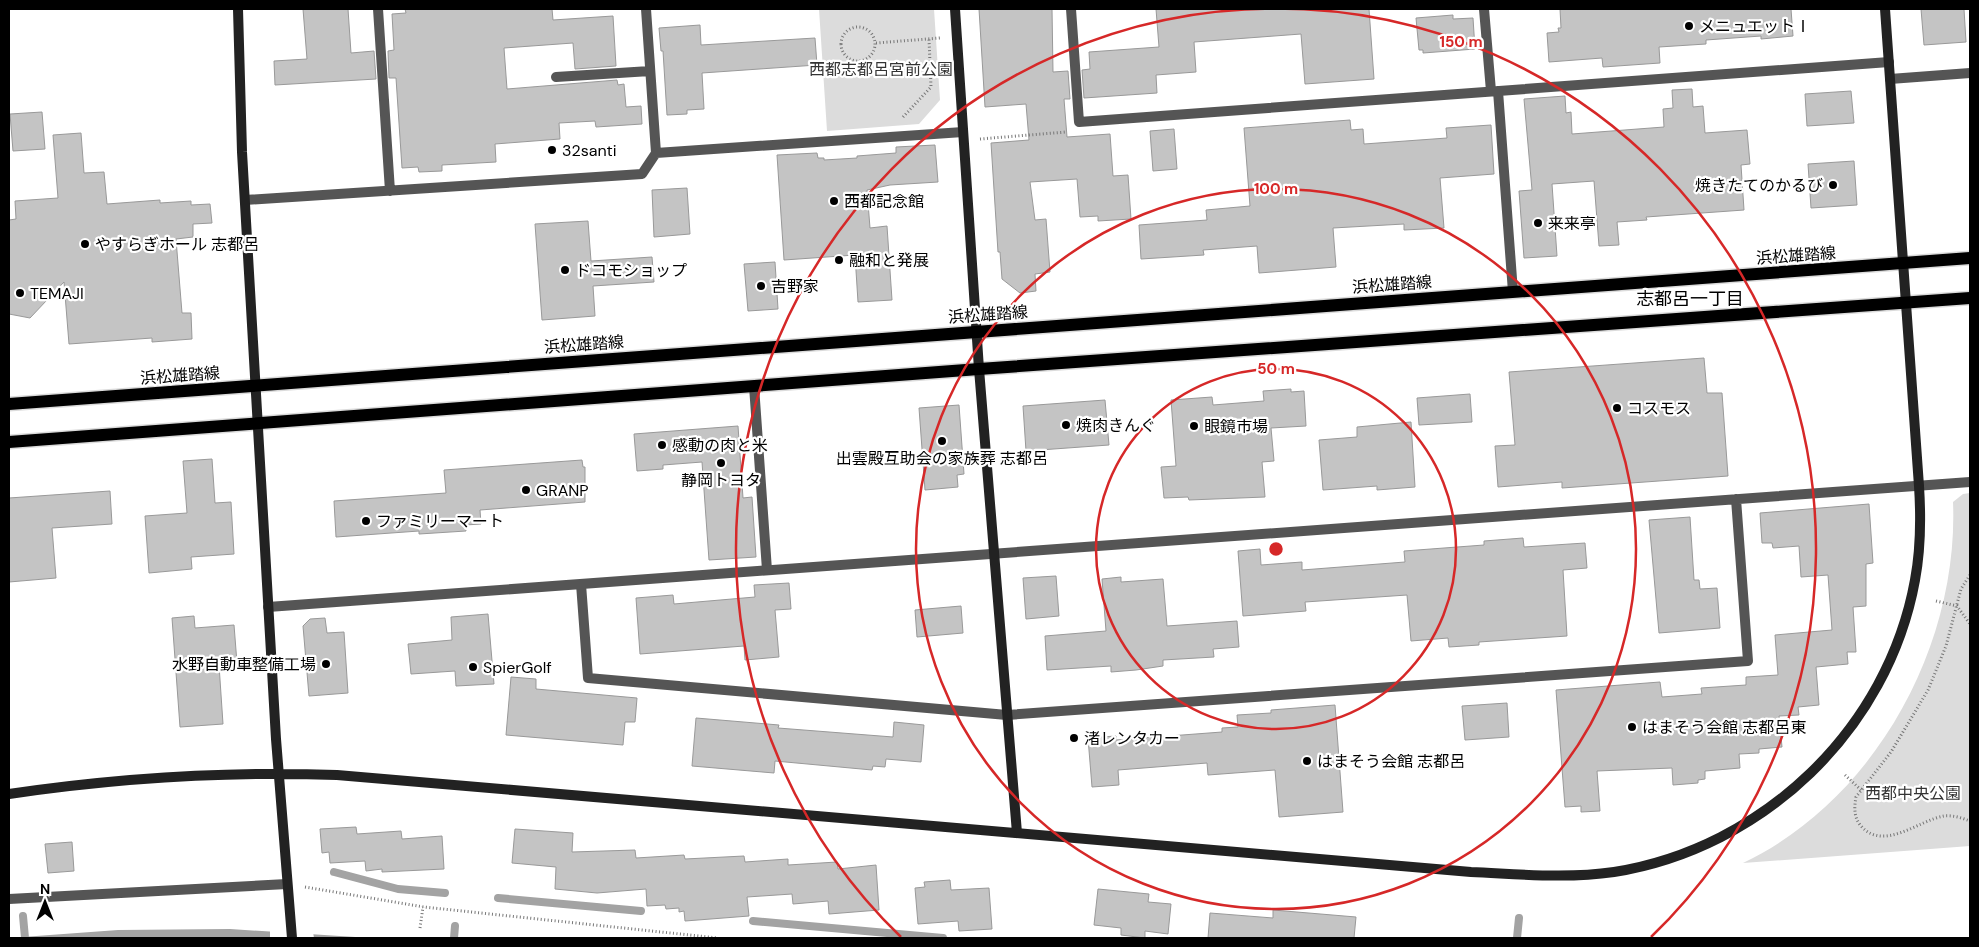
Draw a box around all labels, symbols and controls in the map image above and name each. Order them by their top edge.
place label: メニュエットⅠ [1699,16,1811,37]
marker: メニュエットⅠ [1683,20,1695,32]
text: 150 m [1440,32,1483,52]
park label: 西都志都呂宮前公園 [809,59,953,80]
place label: 32santi [562,140,617,161]
marker: 32santi [546,144,558,156]
place label: 焼きたてのかるび [1695,175,1823,196]
text: 100 m [1254,179,1298,199]
marker: 焼きたてのかるび [1827,179,1839,191]
place label: 西都記念館 [844,191,924,212]
marker: 西都記念館 [828,195,840,207]
place label: 来来亭 [1548,213,1596,234]
marker: 来来亭 [1532,217,1544,229]
place label: やすらぎホール 志都呂 [95,234,259,255]
marker: やすらぎホール 志都呂 [79,238,91,250]
street label: 浜松雄踏線 [1755,242,1837,269]
place label: 融和と発展 [849,250,929,271]
marker: 融和と発展 [833,254,845,266]
place label: ドコモショップ [575,260,687,281]
marker: ドコモショップ [559,264,571,276]
street label: 浜松雄踏線 [1351,271,1433,298]
place label: 吉野家 [771,276,819,297]
marker: 吉野家 [755,280,767,292]
place label: TEMAJI [30,283,84,304]
marker: TEMAJI [14,287,26,299]
district label: 志都呂一丁目 [1636,287,1744,311]
street label: 浜松雄踏線 [947,301,1029,328]
street label: 浜松雄踏線 [543,331,625,358]
text: 50 m [1257,359,1295,379]
street label: 浜松雄踏線 [139,362,221,389]
place label: コスモス [1627,398,1691,419]
marker: コスモス [1611,402,1623,414]
place label: 焼肉きんぐ [1076,415,1156,436]
place label: 眼鏡市場 [1204,416,1268,437]
marker: 焼肉きんぐ [1060,419,1072,431]
marker: 眼鏡市場 [1188,420,1200,432]
place label: 感動の肉と米 [672,435,768,456]
marker: 出雲殿互助会の家族葬 志都呂 [936,435,948,447]
marker: 感動の肉と米 [656,439,668,451]
place label: 出雲殿互助会の家族葬 志都呂 [836,448,1048,469]
marker: 静岡トヨタ [715,457,727,469]
place label: 静岡トヨタ [681,470,761,491]
place label: GRANP [536,480,589,501]
marker: GRANP [520,484,532,496]
place label: ファミリーマート [376,511,504,532]
marker: ファミリーマート [360,515,372,527]
centre of rings [1267,540,1285,558]
place label: 水野自動車整備工場 [172,654,316,675]
place label: SpierGolf [483,657,552,678]
marker: 水野自動車整備工場 [320,658,332,670]
marker: SpierGolf [467,661,479,673]
place label: はまそう会館 志都呂東 [1642,717,1806,738]
marker: はまそう会館 志都呂東 [1626,721,1638,733]
place label: 渚レンタカー [1084,728,1180,749]
marker: 渚レンタカー [1068,732,1080,744]
place label: はまそう会館 志都呂 [1317,751,1465,772]
marker: はまそう会館 志都呂 [1301,755,1313,767]
park label: 西都中央公園 [1865,783,1961,804]
north arrow [20,877,70,927]
text: N [40,880,50,898]

